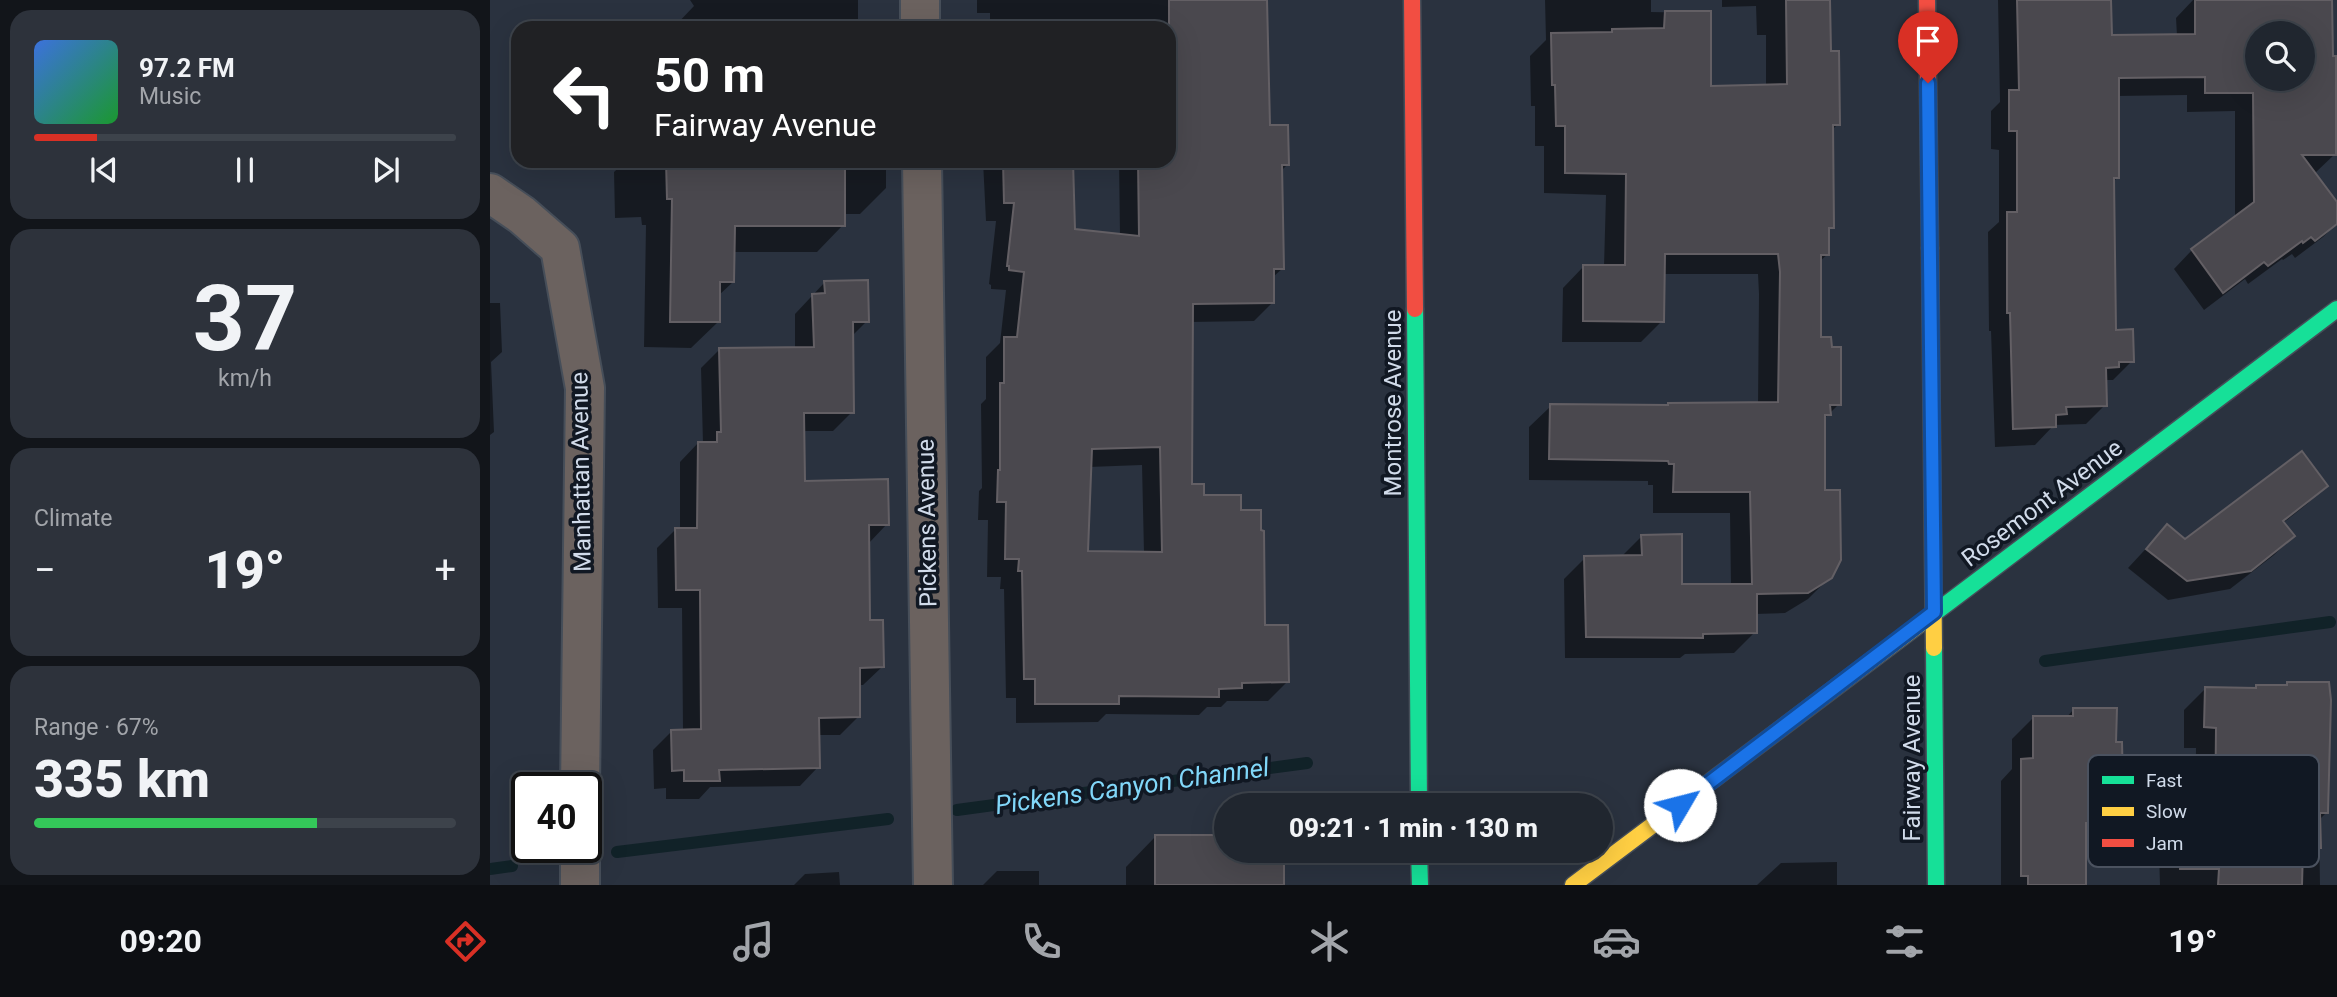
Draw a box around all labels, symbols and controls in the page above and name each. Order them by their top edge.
pin [1898,11,1958,83]
map controls [2245,21,2315,91]
button: search [2245,21,2315,91]
icon: arrive [1909,22,1947,60]
text: 50 m [654,47,765,104]
icon: left [539,49,630,140]
text: 97.2 FM [139,53,235,83]
text: Music [139,83,201,110]
text: Fairway Avenue [654,106,876,144]
icon: previous [85,151,123,189]
icon: pause [226,151,264,189]
icon: next [367,151,405,189]
text: 37 [193,266,297,372]
street label: Montrose Avenue [1379,310,1407,496]
text: km/h [218,365,272,392]
street label: Manhattan Avenue [565,372,597,572]
street label: Rosemont Avenue [1956,433,2128,573]
street label: Pickens Avenue [912,439,942,607]
text: Climate [34,505,113,532]
text: 19° [205,540,285,601]
text: − [34,548,56,592]
text: + [434,548,456,592]
street label: Fairway Avenue [1898,675,1926,841]
text: Range · 67% [34,714,159,741]
text: 335 km [34,749,210,810]
water label: Pickens Canyon Channel [993,752,1272,820]
legend [2088,755,2319,867]
position arrow [1643,768,1717,842]
text: Fast [2146,769,2183,792]
speed limit sign: 40 [511,772,602,863]
text: Slow [2146,800,2187,823]
text: 09:21 · 1 min · 130 m [1289,813,1538,843]
text: Jam [2146,832,2183,855]
icon: directions [441,917,490,966]
icon: music [729,917,778,966]
icon: phone [1017,917,1066,966]
icon: climate [1305,917,1354,966]
icon: car [1592,917,1641,966]
icon: filters [1880,917,1929,966]
text: 09:20 [119,922,202,960]
text: 19° [2168,922,2217,960]

